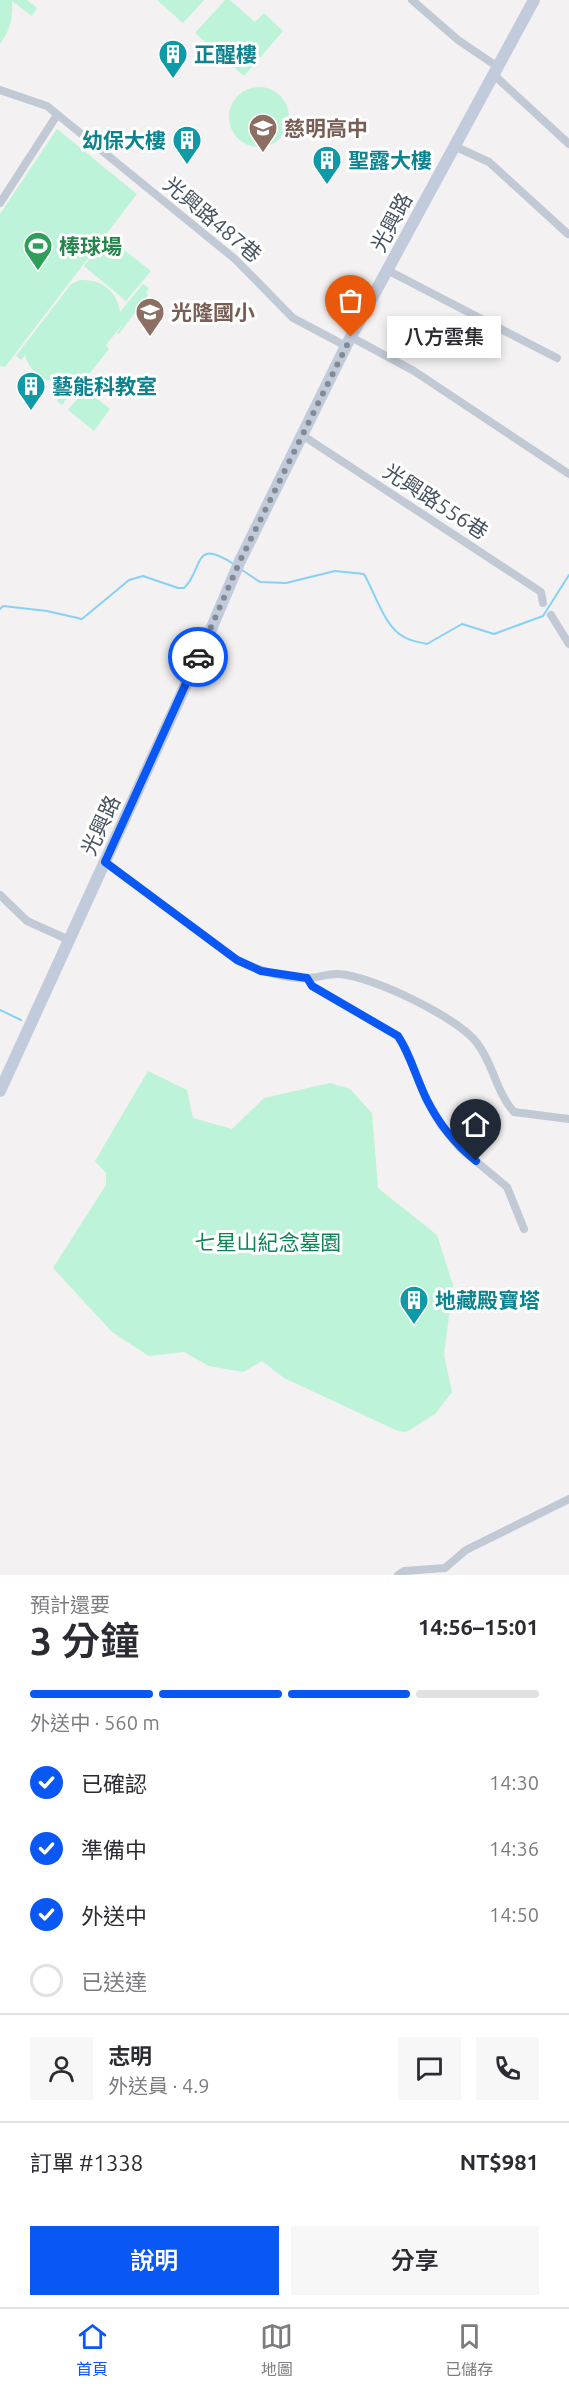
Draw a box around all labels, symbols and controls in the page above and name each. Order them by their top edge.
building icon: 正醒樓 [157,38,189,80]
place label: 正醒樓 [194,42,257,66]
school or university icon: 慈明高中 [247,112,279,154]
place label: 慈明高中 [284,116,368,140]
building icon: 幼保大樓 [171,124,203,166]
place label: 幼保大樓 [82,128,166,152]
building icon: 聖露大樓 [311,144,343,186]
place label: 聖露大樓 [348,148,432,172]
street label: 光興路487巷 [159,171,267,267]
street label: 光興路 [366,189,416,255]
sports icon: 棒球場 [22,230,54,272]
place label: 棒球場 [59,234,122,258]
pin [325,275,376,337]
icon: bag [334,284,367,317]
school or university icon: 光隆國小 [134,296,166,338]
place label: 光隆國小 [171,300,255,324]
callout: 八方雲集 [387,316,501,358]
text: 八方雲集 [404,325,484,348]
building icon: 藝能科教室 [15,370,47,412]
place label: 藝能科教室 [52,374,157,398]
street label: 光興路556巷 [379,458,493,544]
courier [168,627,228,687]
icon: car [182,641,215,674]
street label: 光興路 [76,791,124,859]
pin [450,1099,501,1161]
icon: home [459,1108,492,1141]
park label: 七星山紀念墓園 [195,1230,342,1254]
building icon: 地藏殿寶塔 [398,1284,430,1326]
place label: 地藏殿寶塔 [435,1288,540,1312]
text: 預計還要 [30,1593,110,1616]
text: 14:56–15:01 [418,1614,539,1639]
text: 3 分鐘 [30,1619,139,1662]
text: 外送中 · 560 m [30,1711,160,1734]
icon: check [30,1766,63,1799]
text: 已確認 [81,1771,147,1796]
text: 14:30 [489,1771,539,1794]
icon: check [30,1832,63,1865]
text: 準備中 [81,1837,147,1862]
text: 14:36 [489,1837,539,1860]
icon: check [30,1898,63,1931]
text: 外送中 [81,1903,147,1928]
text: 14:50 [489,1903,539,1926]
text: 已送達 [81,1969,147,1994]
button: person [30,2037,93,2100]
button: chat [398,2037,461,2100]
button: phone [476,2037,539,2100]
text: 志明 [108,2043,152,2068]
text: 外送員 · 4.9 [108,2074,210,2097]
text: NT$981 [460,2149,539,2174]
text: 訂單 #1338 [30,2150,143,2175]
button: 說明 [30,2226,279,2295]
button: 分享 [291,2226,539,2295]
tab: 首頁 [76,2320,109,2380]
tab: 地圖 [260,2320,293,2380]
tab: 已儲存 [445,2320,493,2380]

